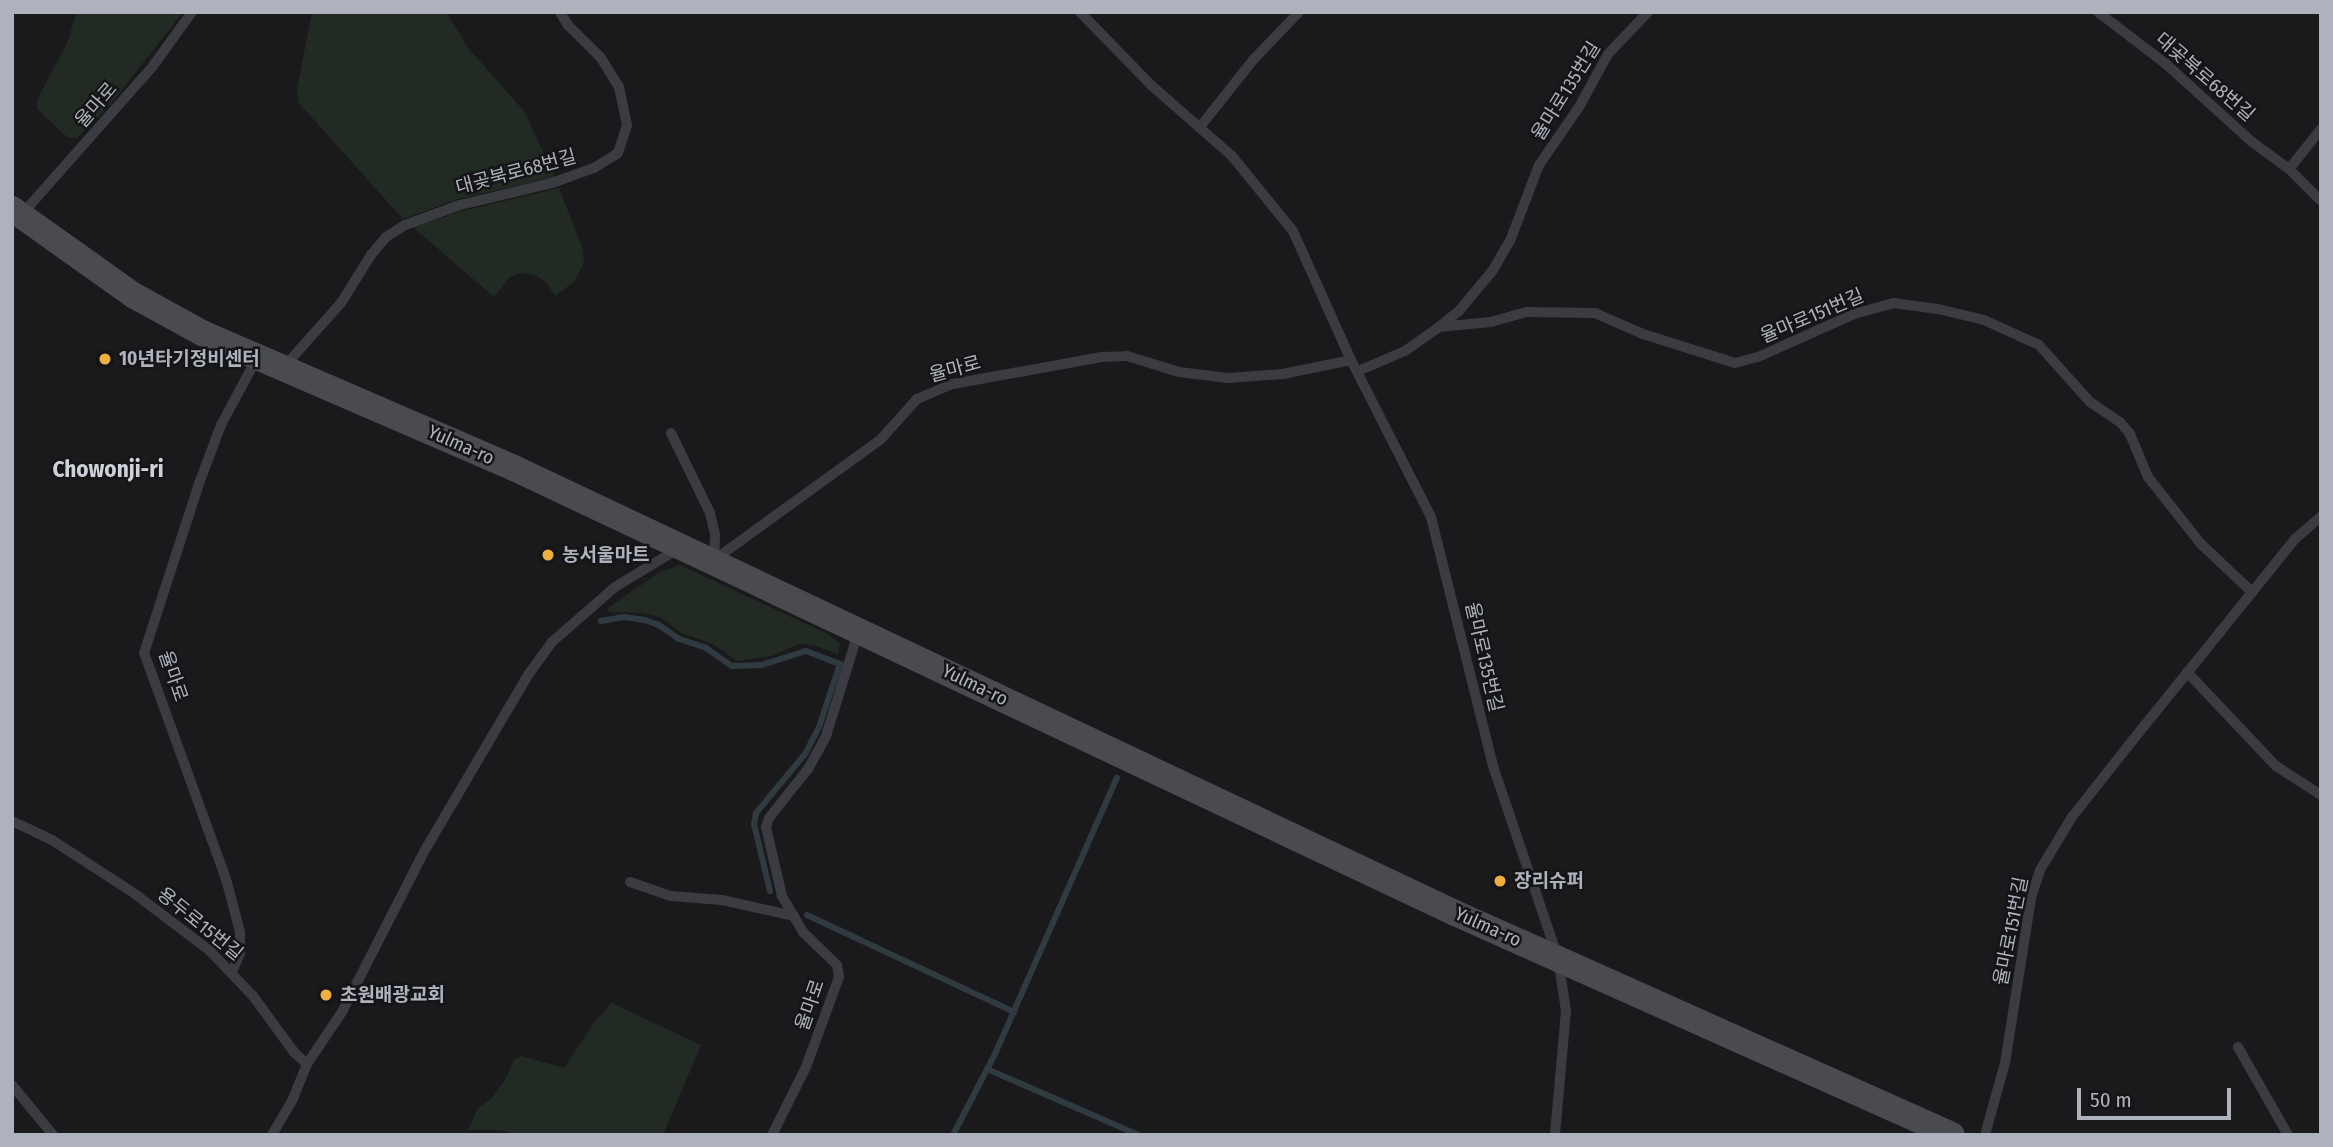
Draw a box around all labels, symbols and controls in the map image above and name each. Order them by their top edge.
street label: 대곶북로68번길 [2151,28,2259,126]
street label: 율마로135번길 [1527,37,1605,145]
street label: 율마로 [70,78,122,132]
street label: 대곶북로68번길 [453,145,579,199]
street label: 율마로151번길 [1757,284,1867,348]
place label: 10년타기정비센터 [119,348,260,370]
marker: 10년타기정비센터 [97,351,113,367]
street label: 율마로 [927,351,983,387]
street label: Yulma-ro [424,420,498,470]
district label: Chowonji-ri [52,455,164,483]
place label: 농서울마트 [562,544,649,566]
marker: 농서울마트 [540,547,556,563]
street label: 율마로135번길 [1460,600,1508,714]
street label: 율마로 [154,647,192,705]
street label: Yulma-ro [938,659,1012,711]
place label: 장리슈퍼 [1514,870,1584,892]
marker: 장리슈퍼 [1492,873,1508,889]
street label: 율마로151번길 [1989,875,2033,987]
street label: 용두로15번길 [153,883,247,965]
street label: Yulma-ro [1451,902,1525,952]
street label: 율마로 [791,976,829,1034]
place label: 초원배광교회 [340,984,445,1006]
marker: 초원배광교회 [318,987,334,1003]
scale bar [2081,1074,2235,1118]
text: 50 m [2090,1087,2132,1113]

